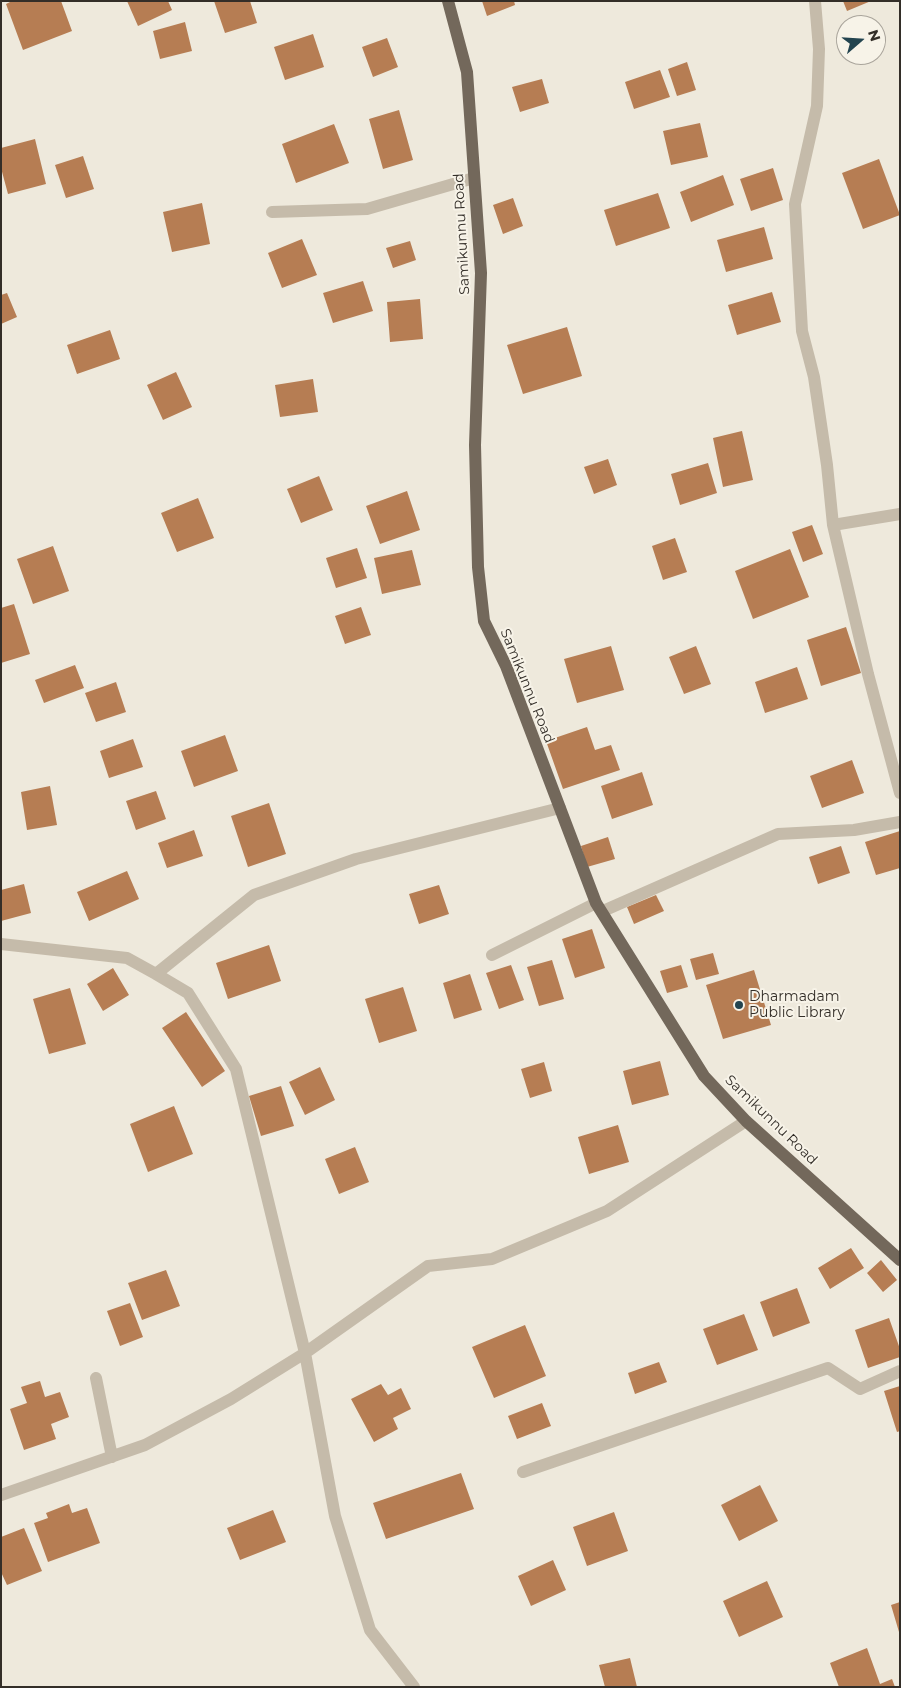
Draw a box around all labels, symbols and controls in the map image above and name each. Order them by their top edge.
north arrow [836,15,886,65]
text: N [864,27,885,44]
street label: Samikunnu Road [450,173,474,295]
street label: Samikunnu Road [496,626,558,746]
place label: Dharmadam Public Library [749,989,845,1022]
marker: Dharmadam Public Library [733,999,745,1011]
street label: Samikunnu Road [721,1072,821,1168]

